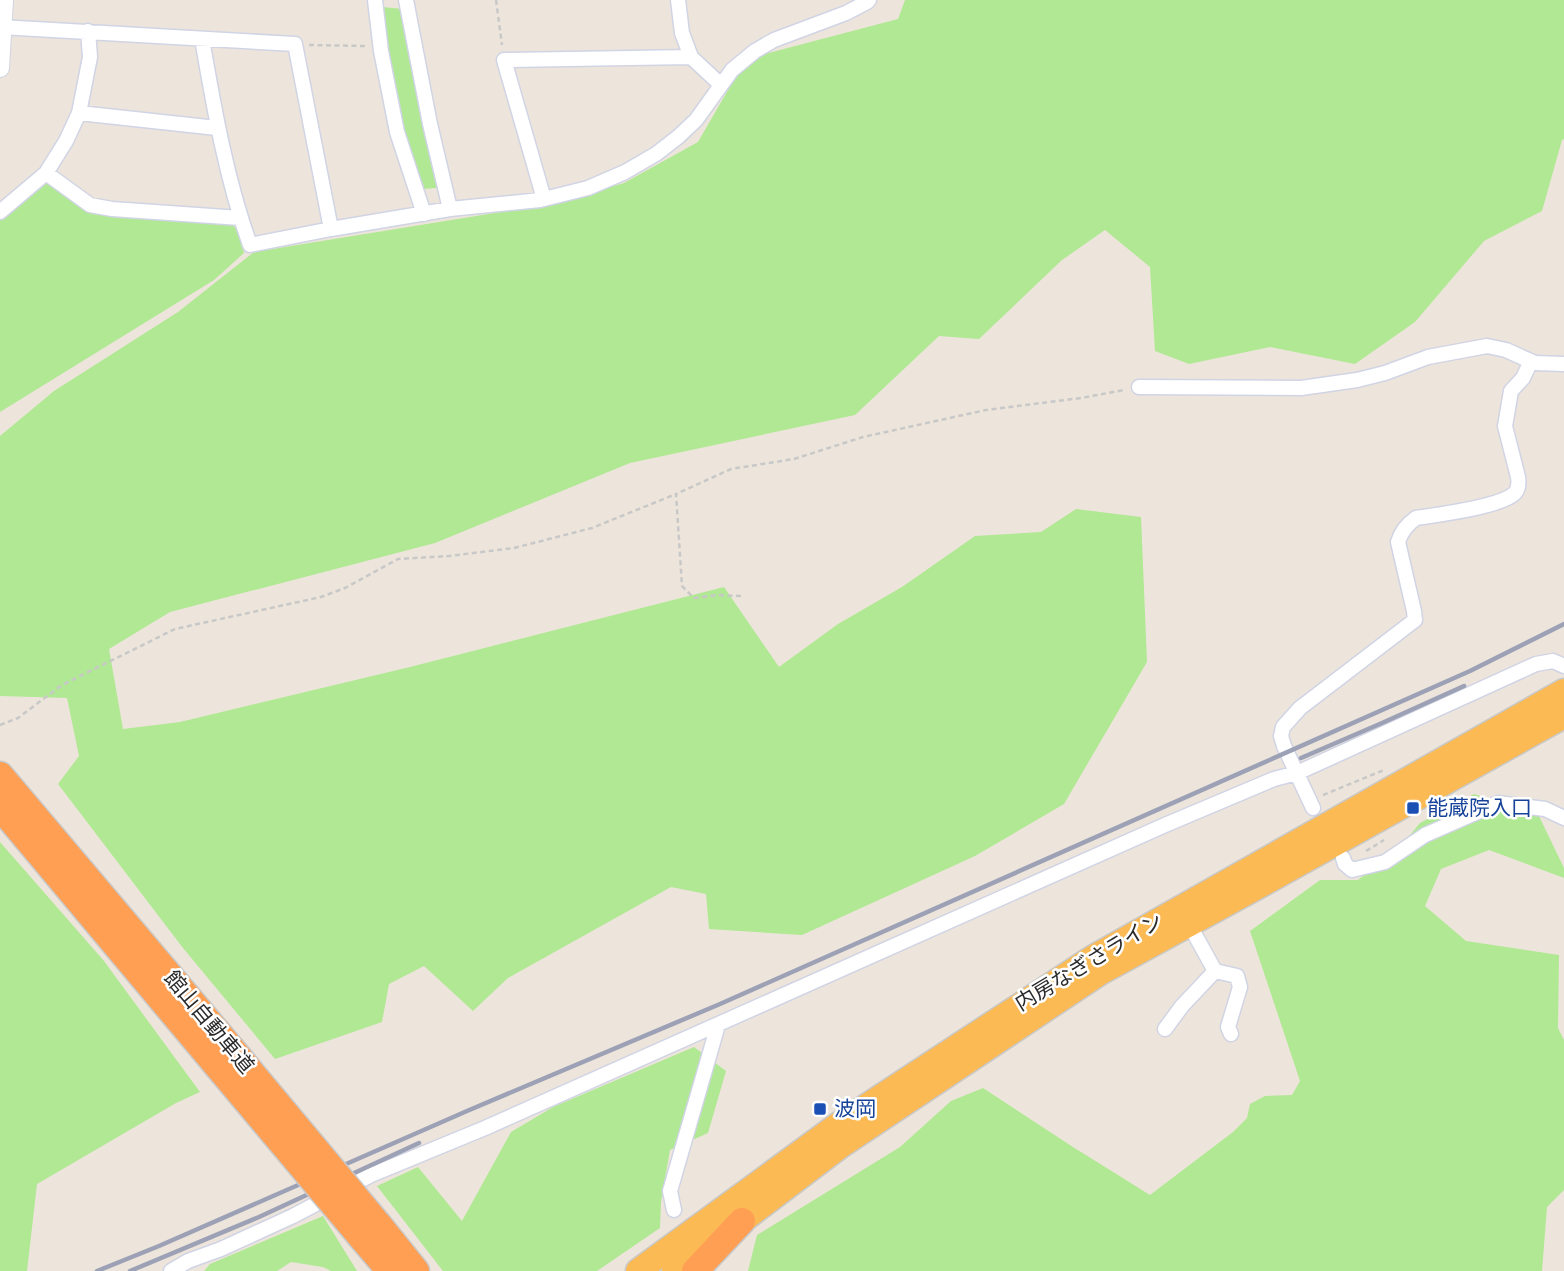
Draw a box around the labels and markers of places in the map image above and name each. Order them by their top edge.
place label: 能蔵院入口 [1427,795,1532,819]
marker: 能蔵院入口 [1405,800,1421,816]
place label: 波岡 [834,1096,876,1120]
marker: 波岡 [812,1101,828,1117]

